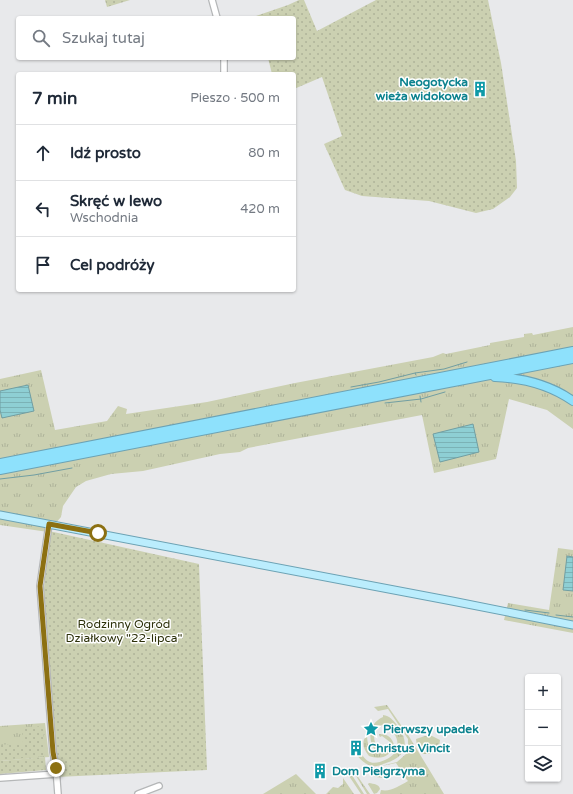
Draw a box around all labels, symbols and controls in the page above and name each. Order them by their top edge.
search box [16,16,296,60]
icon: search [30,27,52,49]
text: Szukaj tutaj [62,29,145,47]
place label: Neogotycka wieża widokowa [376,75,468,103]
building icon: Neogotycka wieża widokowa [471,80,489,98]
text: 7 min [32,88,77,109]
text: Pieszo · 500 m [190,90,280,106]
icon: ahead [32,142,54,164]
text: Idź prosto [70,144,141,162]
text: 80 m [248,145,280,161]
text: Skręć w lewo [70,192,162,210]
icon: left [32,198,54,220]
text: 420 m [240,201,280,217]
text: Wschodnia [70,210,138,226]
icon: arrive [32,254,54,276]
text: Cel podróży [70,256,155,274]
route start [89,524,107,542]
park label: Rodzinny Ogród Działkowy "22-lipca" [65,617,183,645]
map controls [525,674,561,782]
button: + [525,674,561,710]
button: − [525,710,561,746]
place icon: Pierwszy upadek [362,720,380,738]
place label: Pierwszy upadek [383,722,479,737]
building icon: Christus Vincit [347,739,365,757]
place label: Christus Vincit [368,741,451,755]
button: layers [525,746,561,782]
route end [47,759,65,777]
building icon: Dom Pielgrzyma [311,762,329,780]
place label: Dom Pielgrzyma [332,764,426,779]

